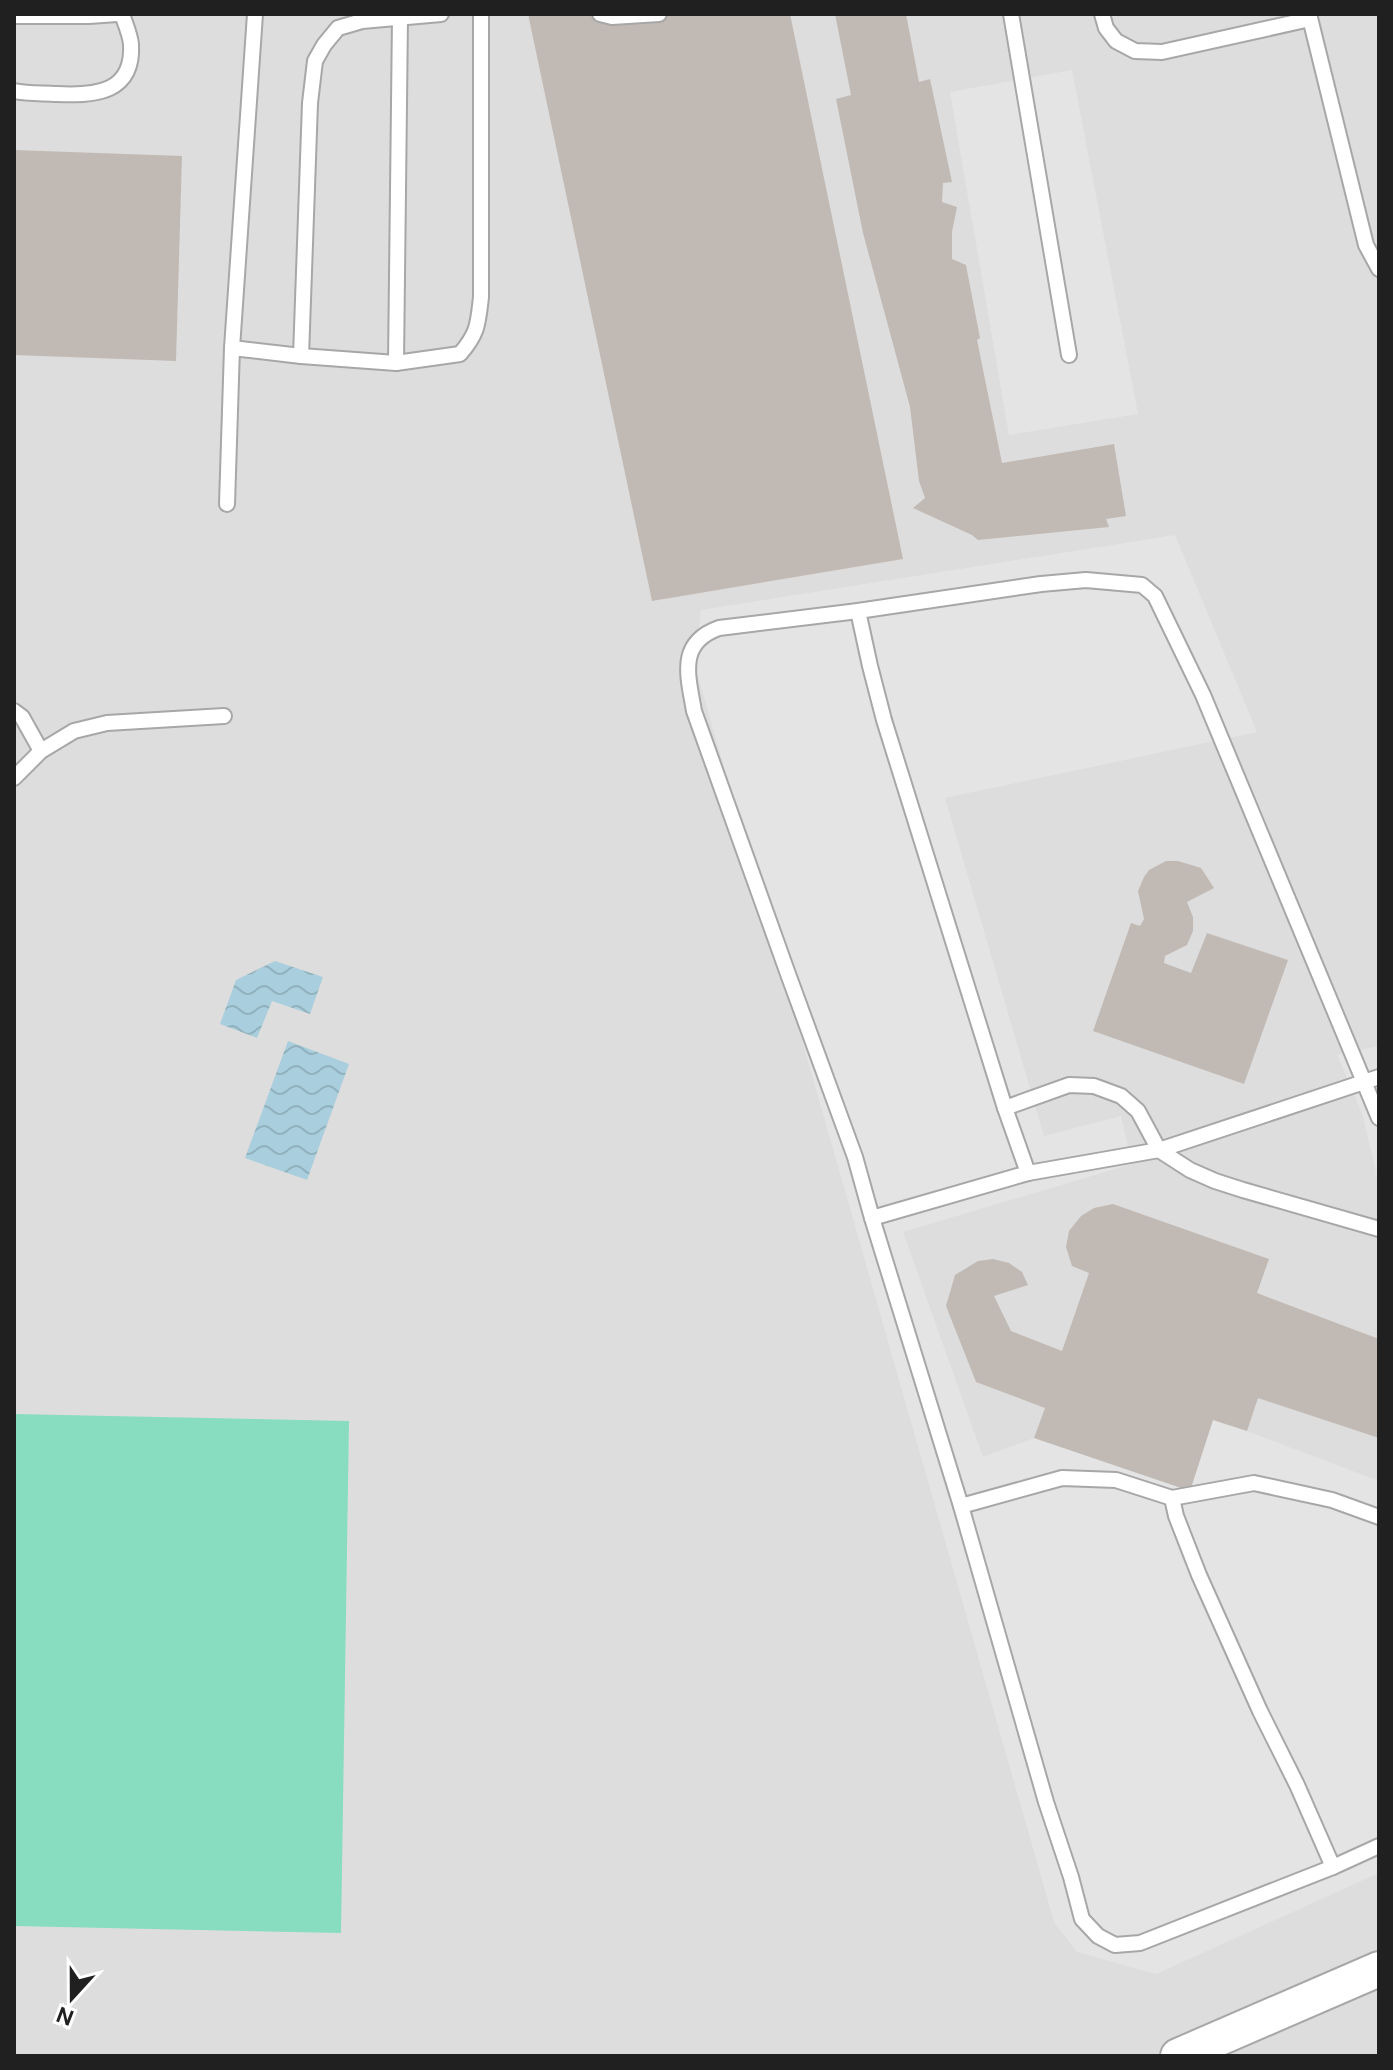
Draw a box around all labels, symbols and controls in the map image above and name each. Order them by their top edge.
north arrow [32,1958,112,2038]
text: N [52,2000,78,2033]

